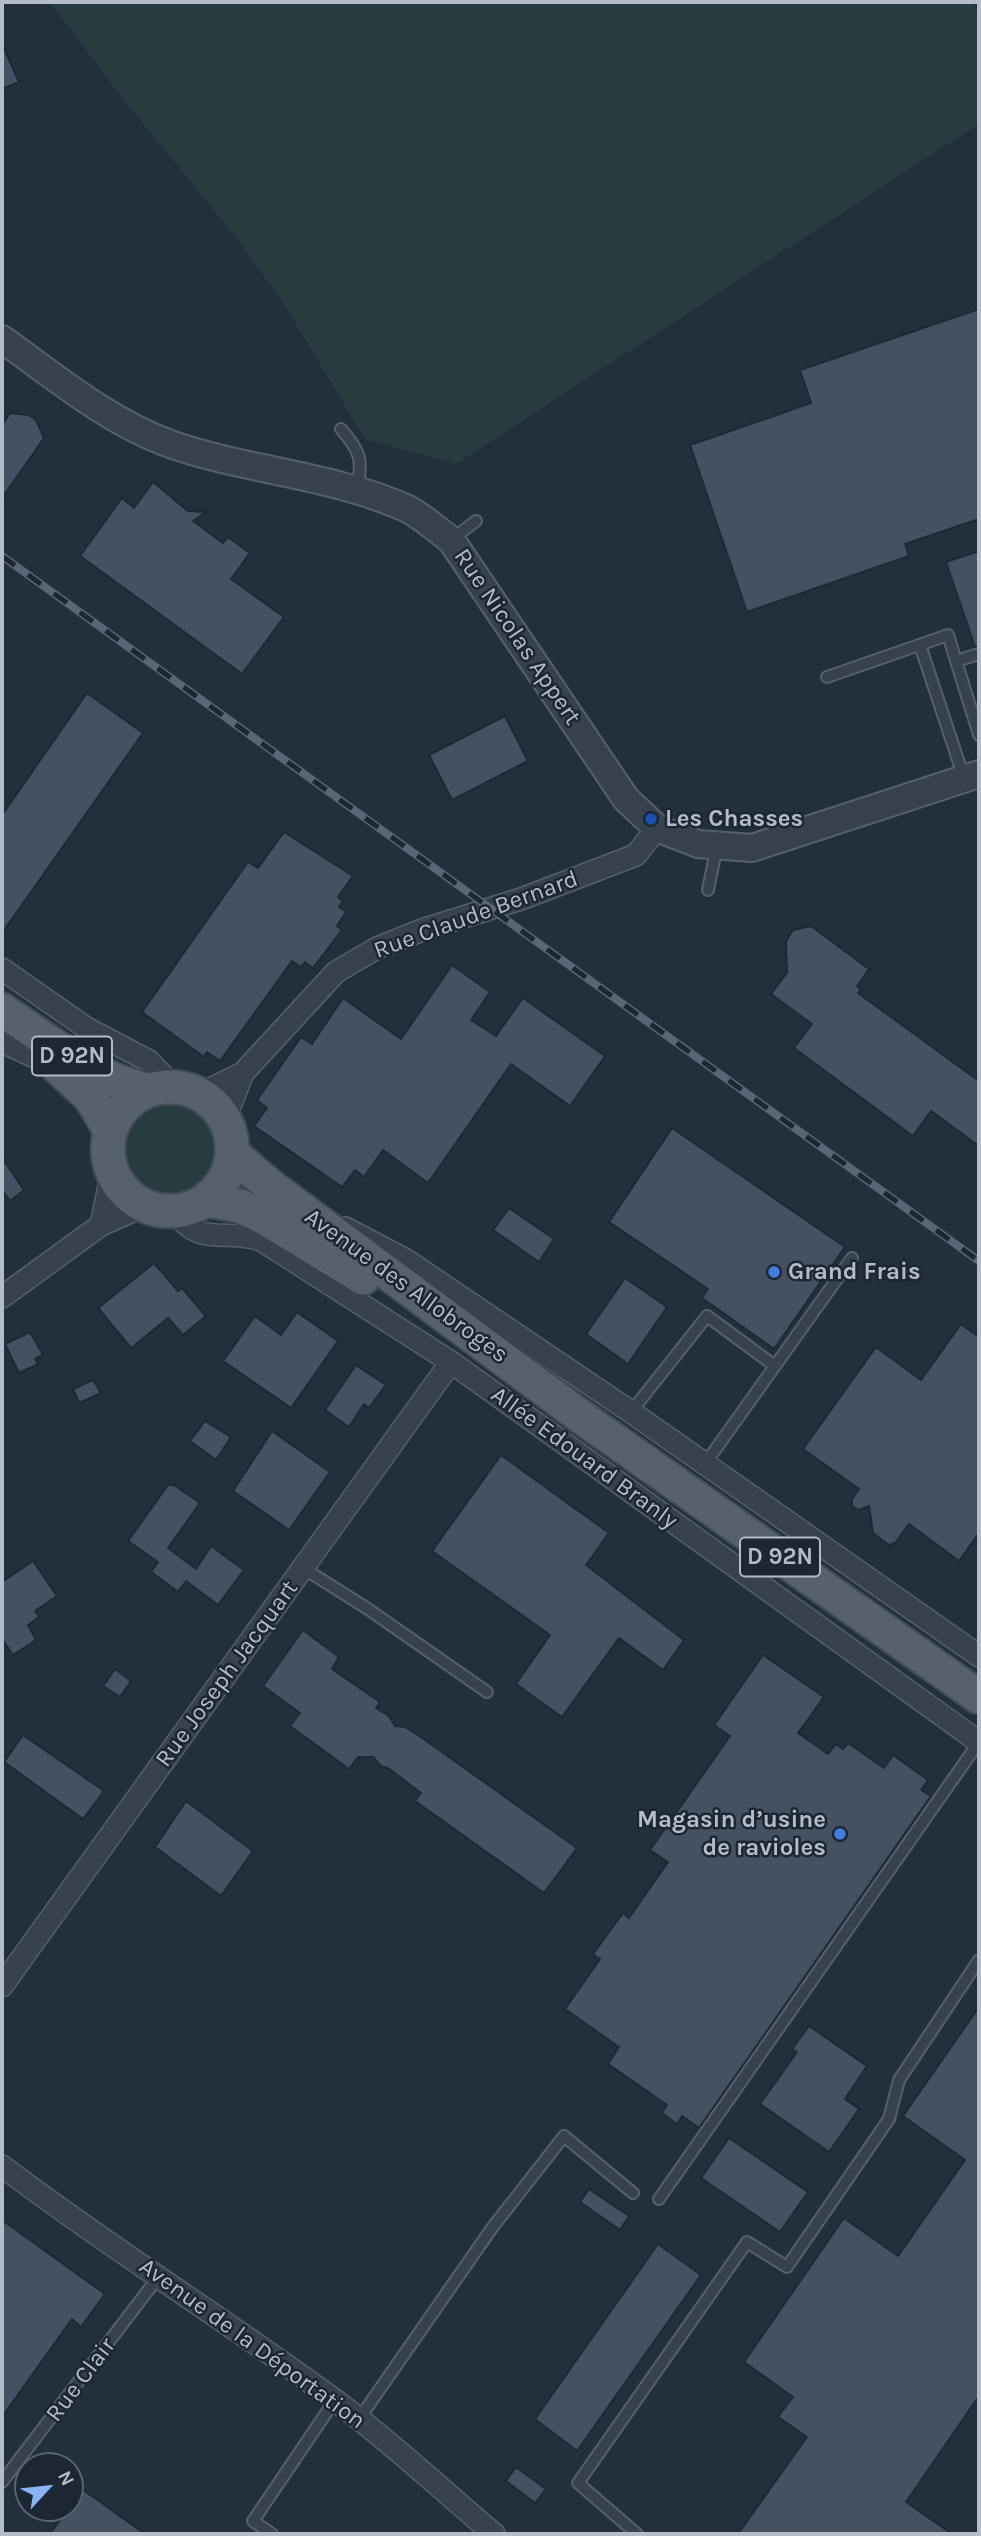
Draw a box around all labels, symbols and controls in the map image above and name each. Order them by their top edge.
street label: Rue Nicolas Appert [447,543,587,731]
place label: Les Chasses [665,805,803,833]
marker: Les Chasses [643,811,659,827]
street label: Rue Claude Bernard [370,865,582,965]
road number: D 92N [32,1036,112,1076]
street label: Avenue des Allobroges [299,1203,513,1369]
place label: Grand Frais [788,1258,921,1286]
marker: Grand Frais [766,1264,782,1280]
street label: Allée Edouard Branly [485,1381,683,1535]
road number: D 92N [740,1538,820,1576]
street label: Rue Joseph Jacquart [150,1575,304,1773]
place label: Magasin d’usine de ravioles [637,1806,826,1862]
marker: Magasin d’usine de ravioles [832,1826,848,1842]
street label: Avenue de la Déportation [133,2252,371,2436]
street label: Rue Clair [40,2332,122,2428]
north arrow [14,2452,84,2522]
text: N [53,2467,79,2489]

